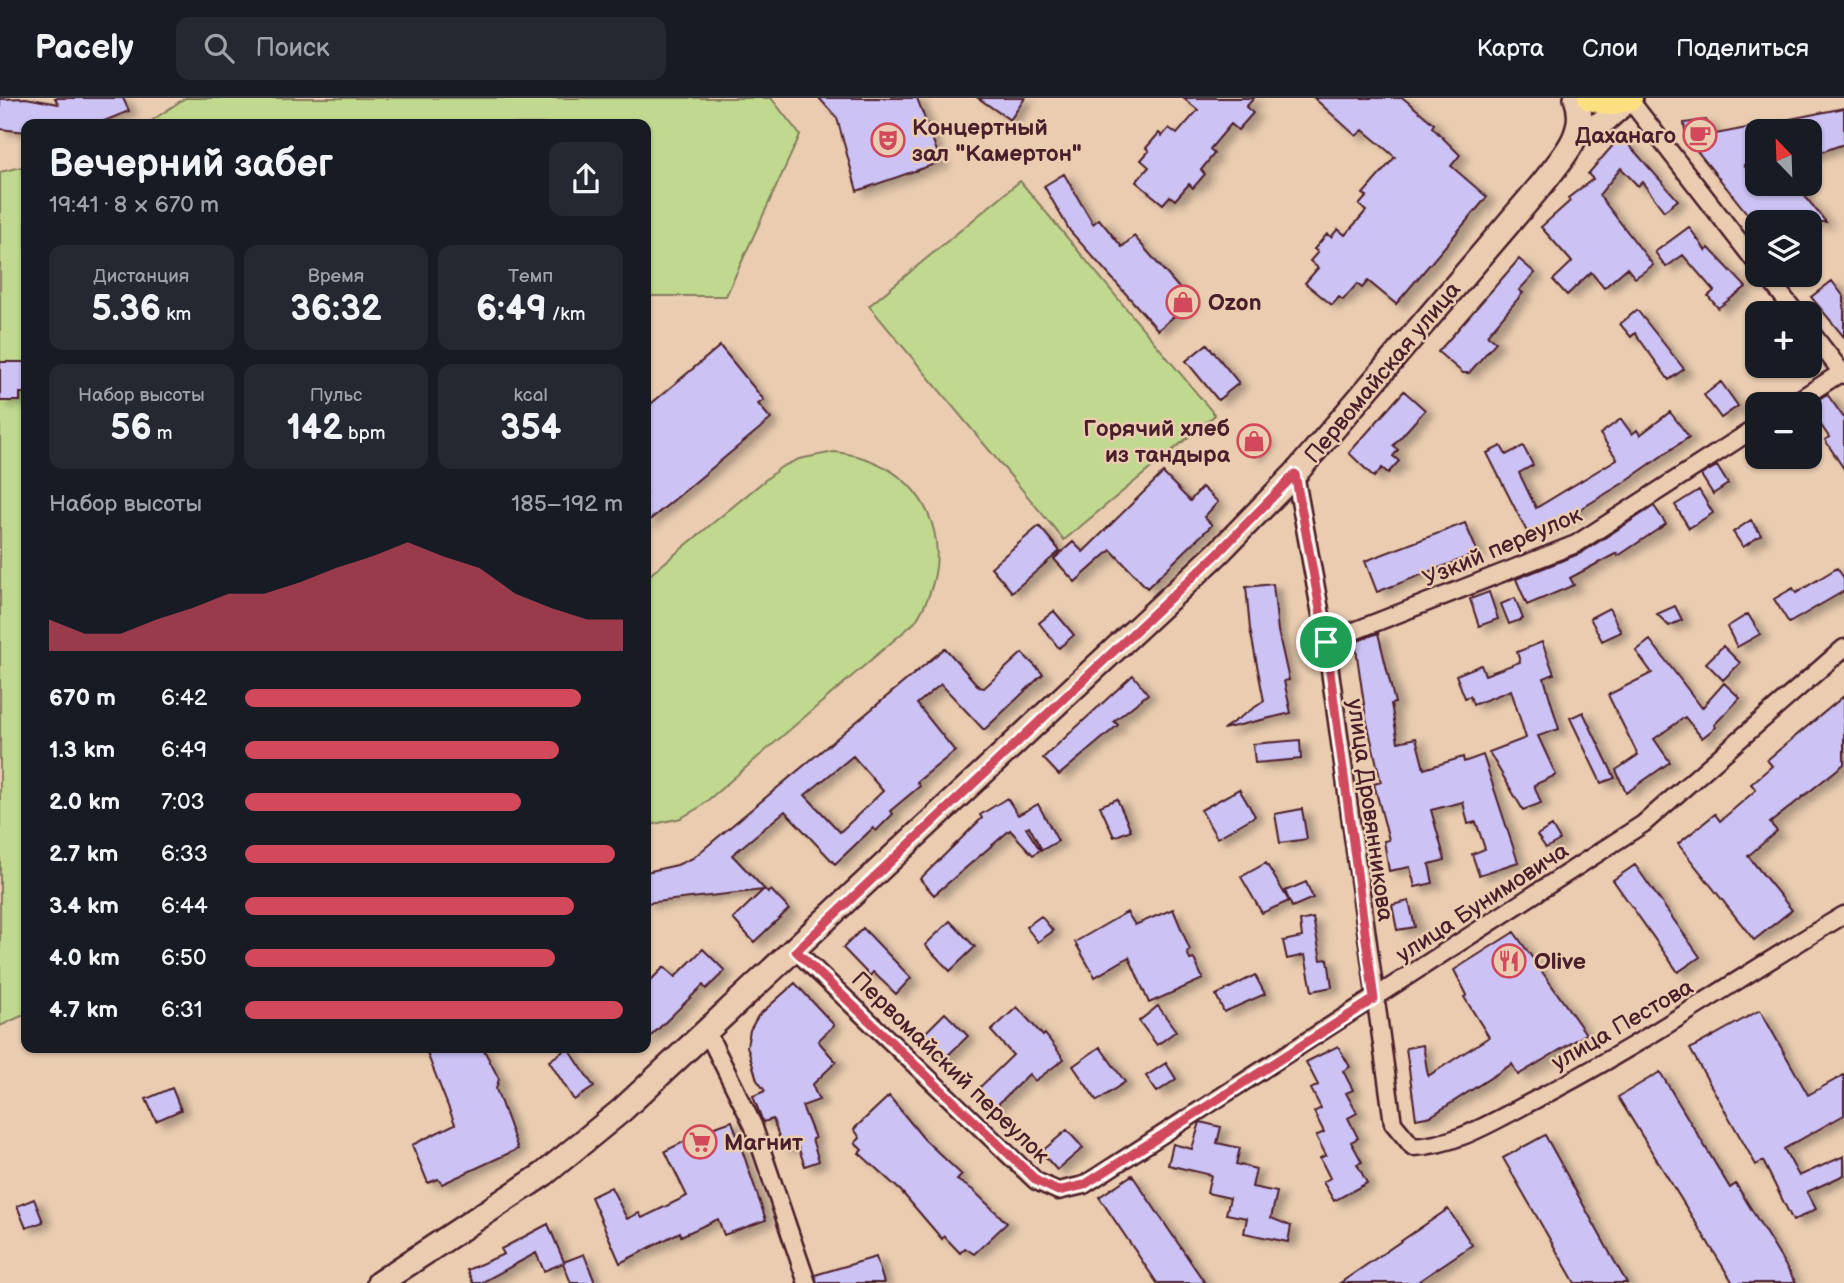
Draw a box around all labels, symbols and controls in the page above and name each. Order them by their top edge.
search box [176,17,666,80]
text: Pacely [35,28,134,68]
icon: search [200,29,238,67]
text: Поиск [256,33,330,64]
text: Карта [1477,34,1544,63]
text: Слои [1582,34,1638,63]
text: Поделиться [1676,34,1809,63]
place label: Концертный зал "Камертон" [912,114,1082,168]
cafe icon: Даханаго [1681,116,1719,154]
north arrow [1745,119,1822,196]
map controls [1745,119,1822,469]
theatre icon: Концертный зал "Камертон" [869,121,907,159]
place label: Даханаго [1575,122,1676,150]
text: Вечерний забег [49,142,333,187]
button: share [549,142,623,216]
text: 19:41 · 8 × 670 m [49,191,219,219]
button: layers [1745,210,1822,287]
text: Дистанция [93,265,189,288]
text: Время [308,265,364,288]
text: Темп [508,265,553,288]
street label: Первомайская улица [1299,276,1467,469]
shop icon: Ozon [1164,283,1202,321]
text: 5.36 [91,288,161,331]
text: 36:32 [290,288,382,331]
text: 6:49 [476,288,547,331]
place label: Ozon [1208,289,1262,317]
button: + [1745,301,1822,378]
text: km [161,303,191,326]
text: /km [547,303,585,326]
text: Набор высоты [78,384,205,407]
text: Пульс [310,384,362,407]
text: kcal [514,384,548,407]
button: − [1745,392,1822,469]
text: 56 [110,407,152,450]
text: 142 [287,407,343,450]
text: 354 [500,407,561,450]
place label: Горячий хлеб из тандыра [1083,415,1231,469]
text: m [152,422,172,445]
text: bpm [343,422,385,445]
shop icon: Горячий хлеб из тандыра [1235,422,1273,460]
text: Набор высоты [49,490,202,518]
text: 185–192 m [511,490,623,518]
street label: Узкий переулок [1419,500,1587,593]
pin [1296,612,1356,672]
icon: arrive [1307,623,1345,661]
text: 670 m [49,684,116,712]
text: 6:42 [161,684,207,712]
street label: улица Дровянникова [1341,697,1400,924]
text: 1.3 km [49,736,115,764]
text: 6:49 [161,736,207,764]
text: 2.0 km [49,788,120,816]
text: 7:03 [161,788,205,816]
street label: улица Бунимовича [1391,836,1574,969]
text: 2.7 km [49,840,118,868]
text: 6:33 [161,840,208,868]
text: 3.4 km [49,892,119,920]
text: 6:44 [161,892,208,920]
restaurant icon: Olive [1490,942,1528,980]
text: 4.0 km [49,944,120,972]
text: 6:50 [161,944,206,972]
place label: Olive [1534,948,1586,976]
street label: Первомайский переулок [845,966,1056,1170]
street label: улица Пестова [1547,973,1699,1077]
text: 4.7 km [49,996,118,1024]
text: 6:31 [161,996,203,1024]
supermarket icon: Магнит [681,1123,719,1161]
place label: Магнит [724,1129,803,1157]

